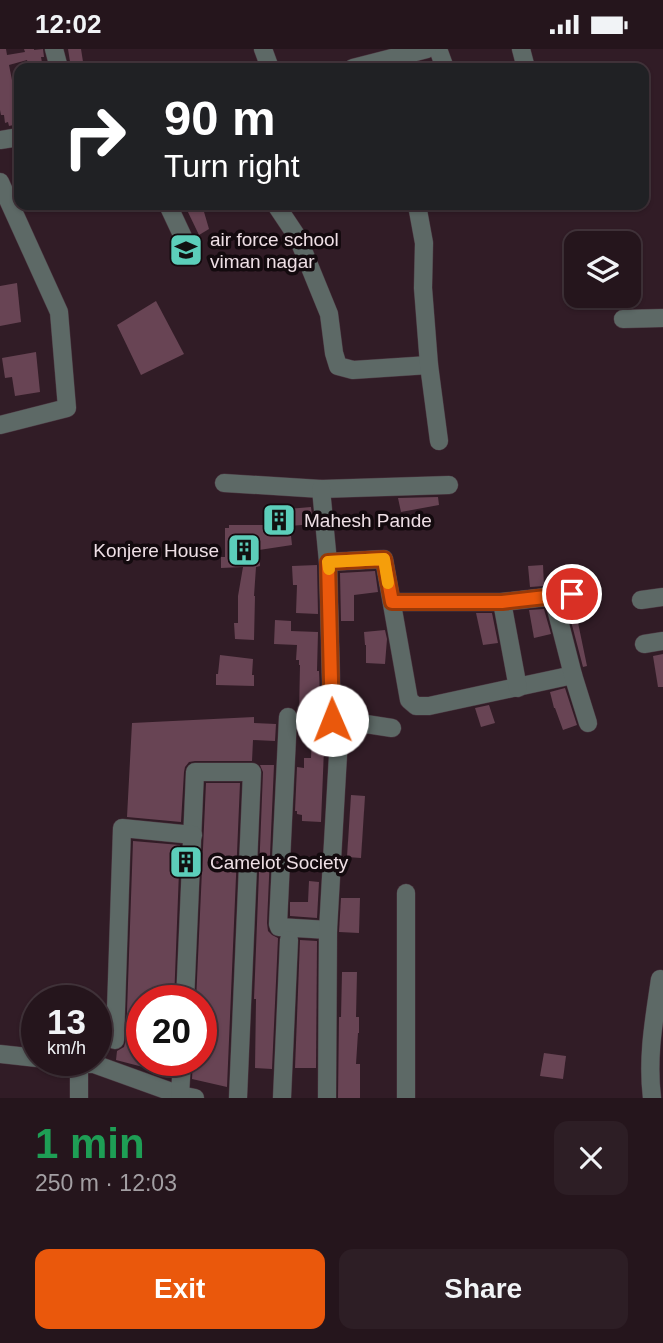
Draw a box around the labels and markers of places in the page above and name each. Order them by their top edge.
place label: air force school viman nagar [210,229,339,272]
school or university icon: air force school viman nagar [167,231,205,269]
building icon: Mahesh Pande [260,501,298,539]
place label: Mahesh Pande [304,510,432,531]
building icon: Konjere House [225,531,263,569]
place label: Konjere House [93,540,219,561]
pin [542,564,602,624]
building icon: Camelot Society [167,843,205,881]
place label: Camelot Society [210,852,349,873]

